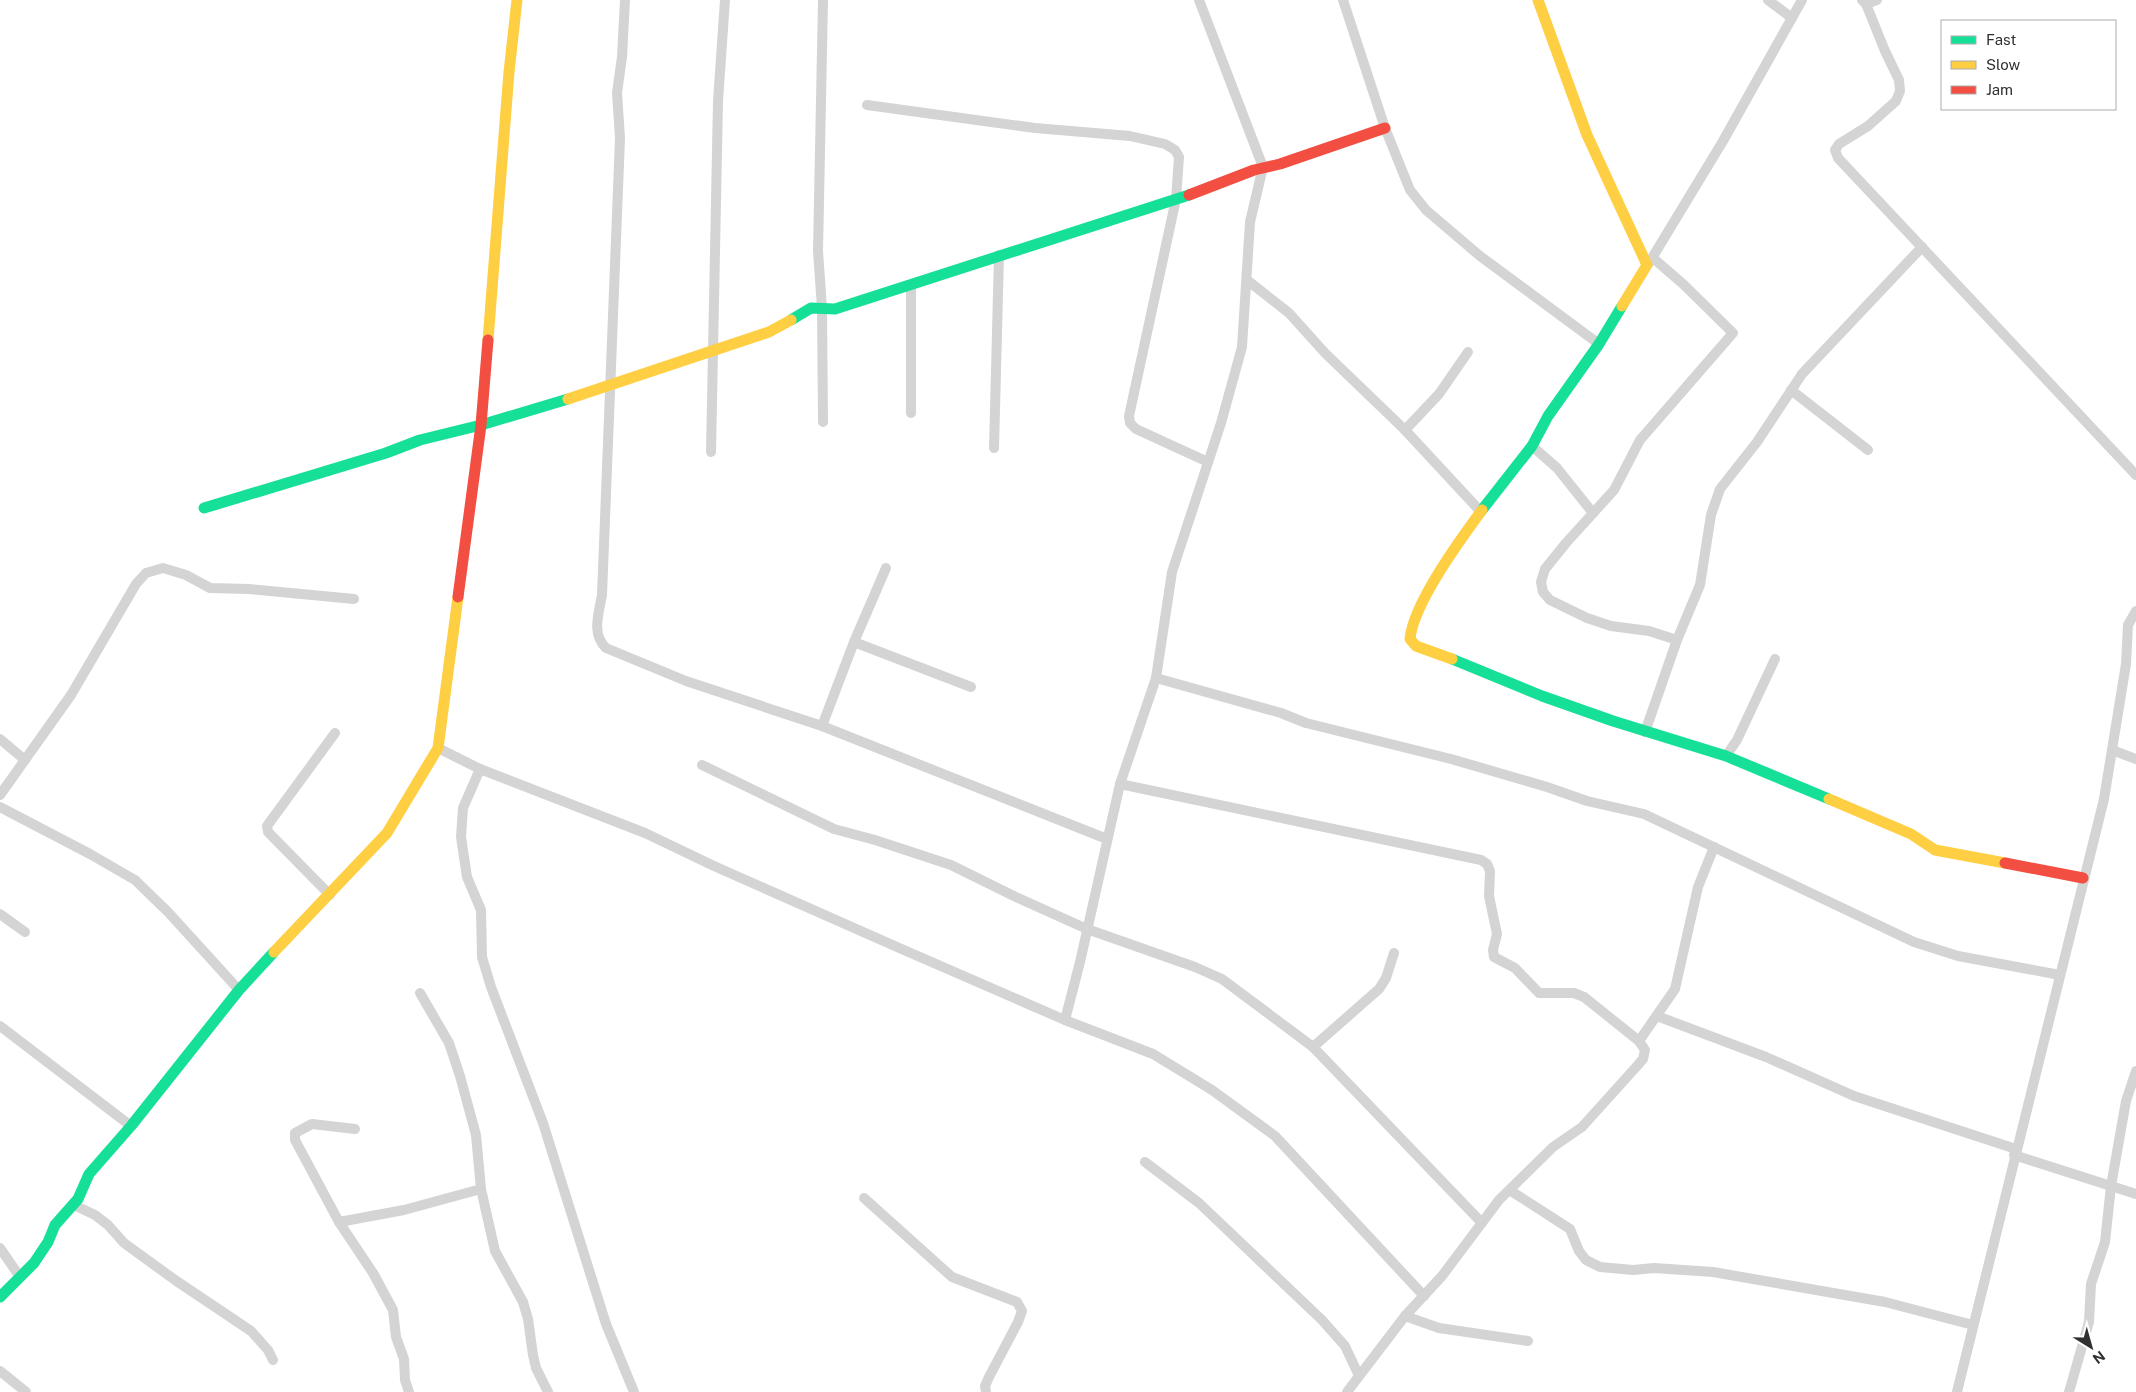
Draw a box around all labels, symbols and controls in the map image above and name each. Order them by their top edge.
legend [1941,20,2116,110]
text: Fast [1986,31,2016,48]
text: Slow [1986,56,2021,73]
text: Jam [1986,81,2013,98]
north arrow [2066,1322,2116,1372]
text: N [2090,1348,2108,1367]

